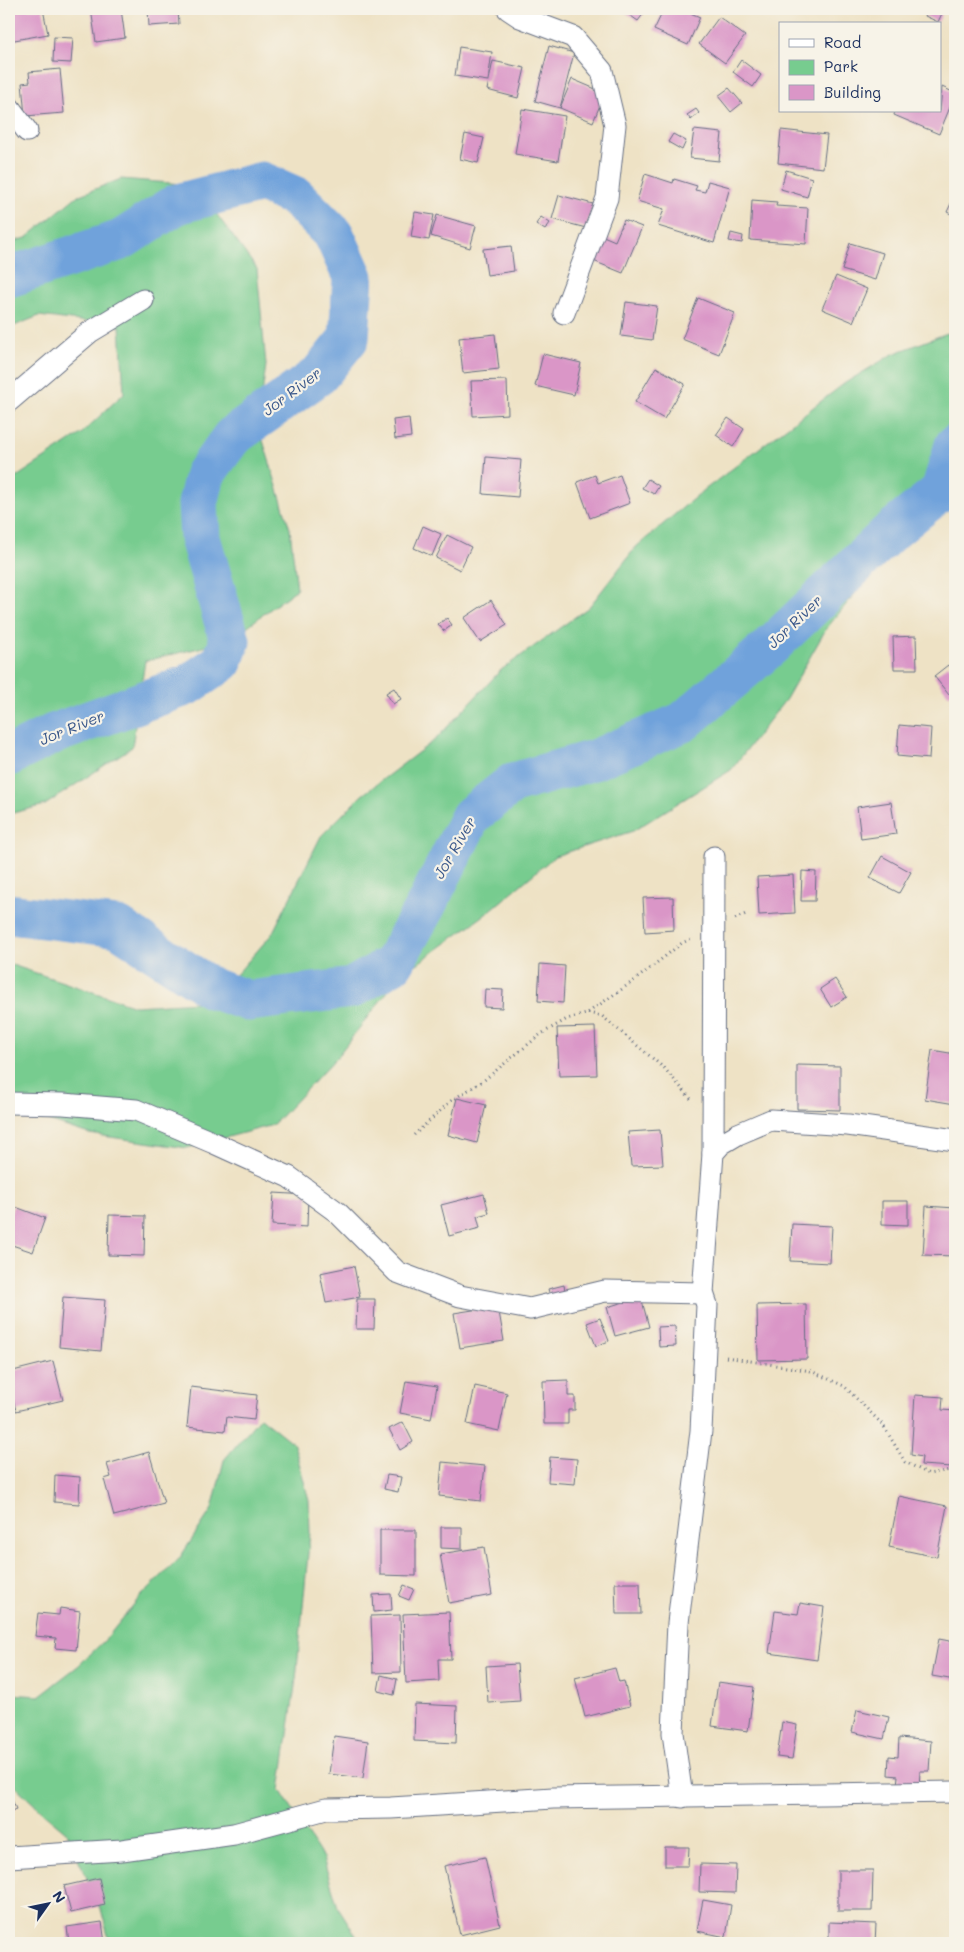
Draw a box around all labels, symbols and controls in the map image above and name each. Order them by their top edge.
legend [779,22,942,112]
text: Road [824,32,861,52]
text: Park [824,56,858,76]
text: Building [824,82,881,102]
water label: Jor River [258,362,325,420]
water label: Jor River [763,590,826,652]
water label: Jor River [36,705,108,749]
water label: Jor River [428,812,480,882]
north arrow [22,1880,72,1930]
text: N [48,1887,70,1906]

